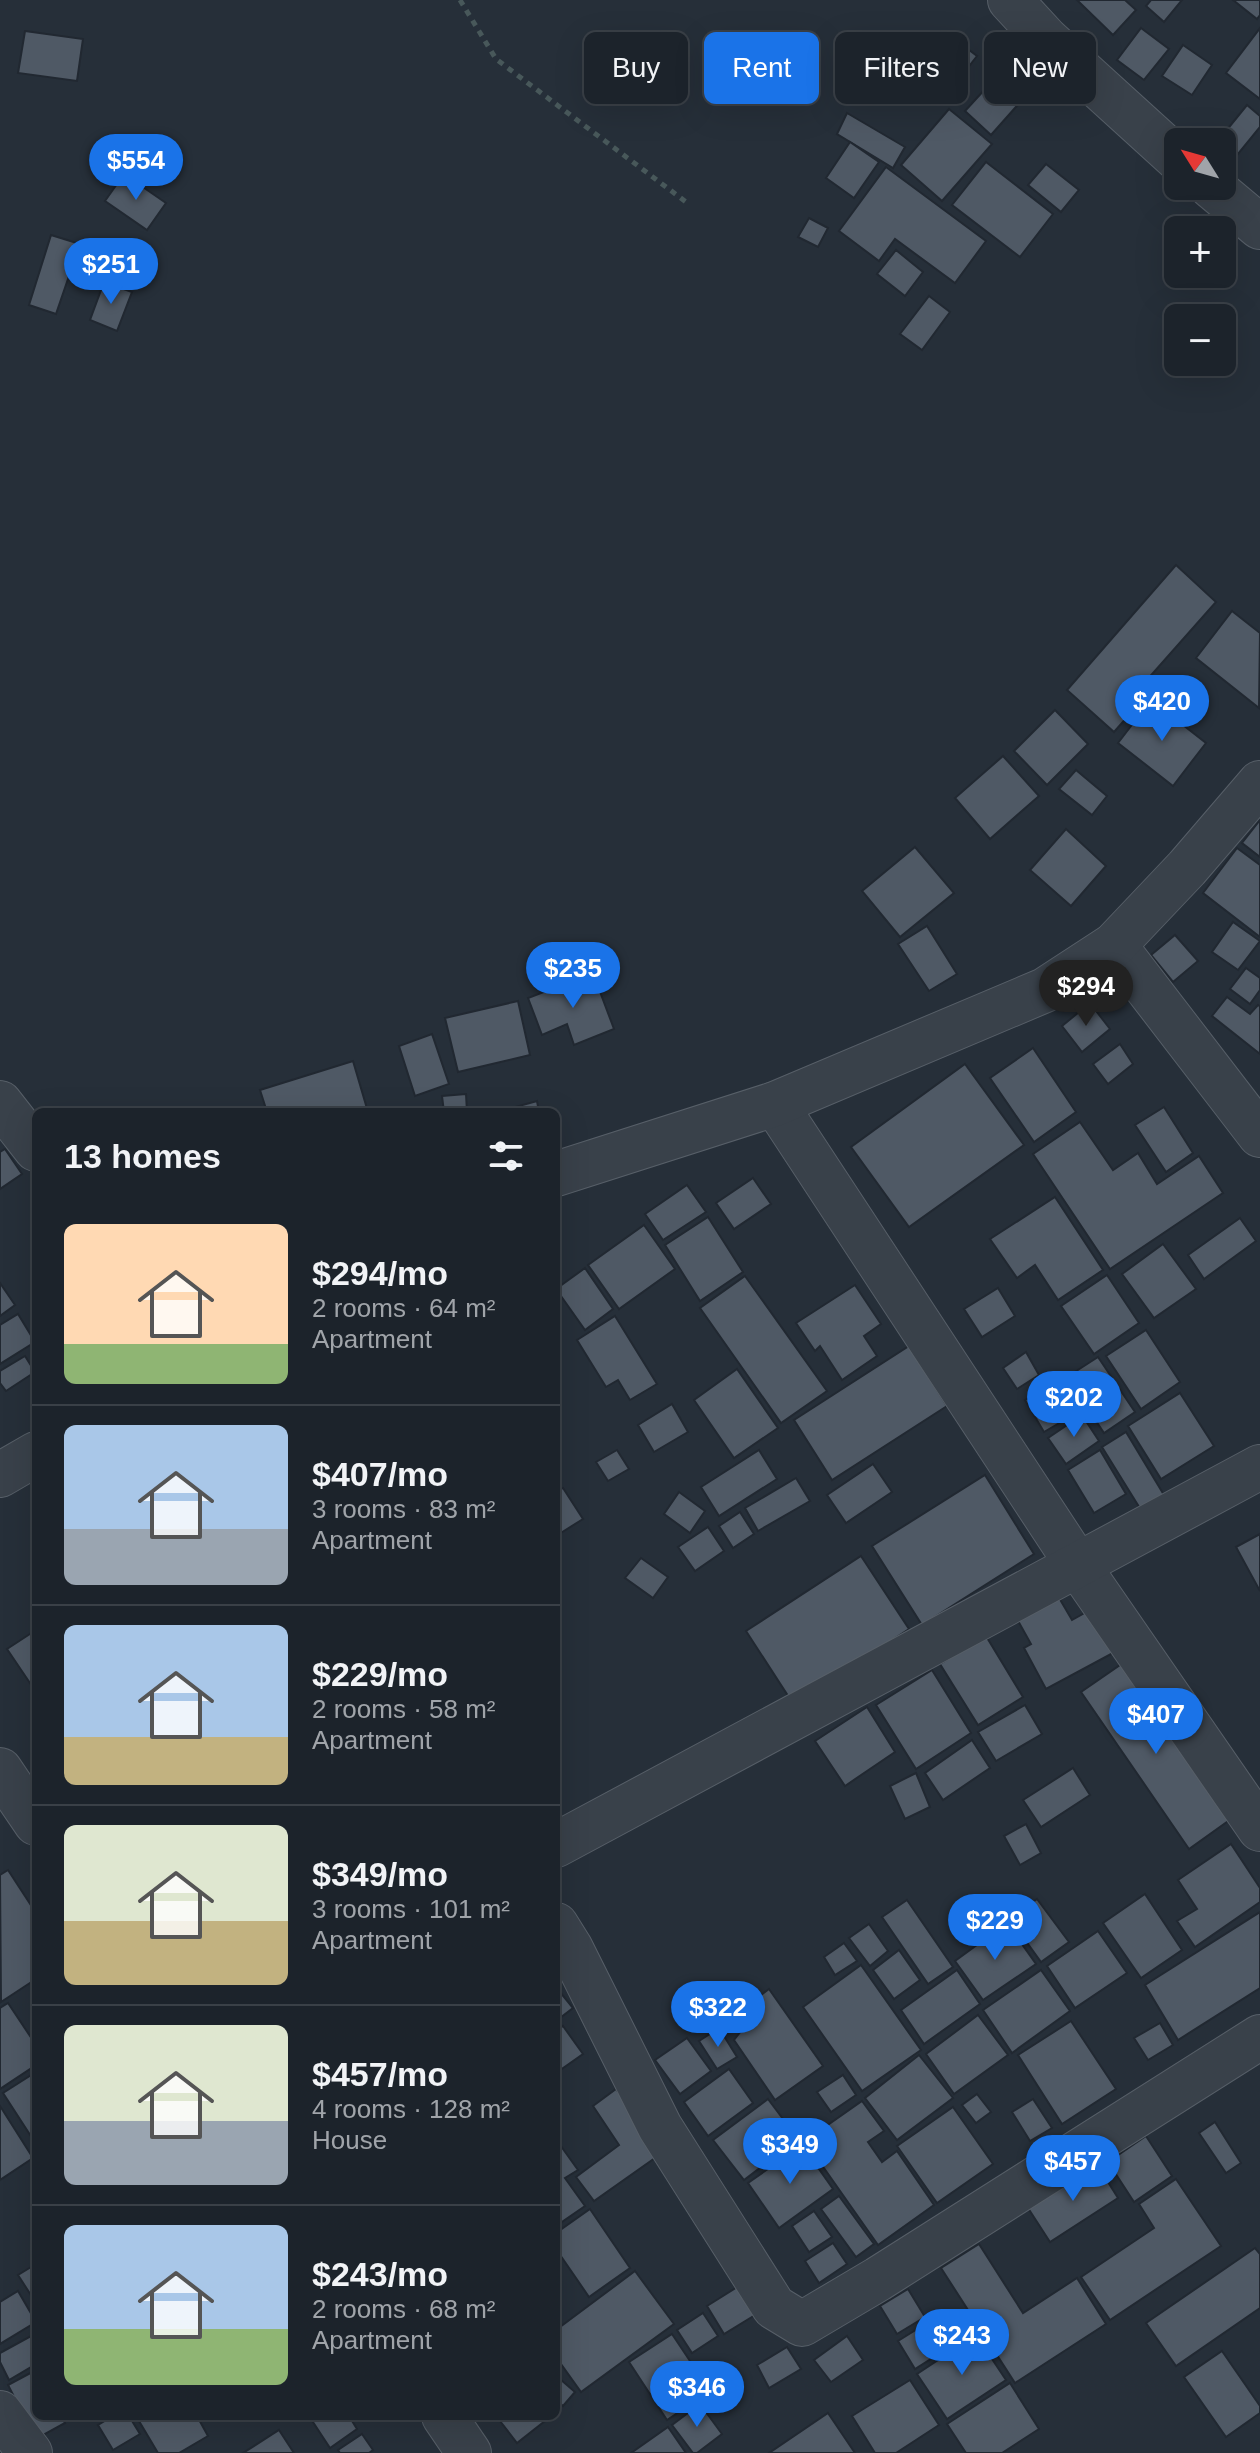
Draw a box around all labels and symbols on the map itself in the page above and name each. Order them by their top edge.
north arrow [1164,128,1236,200]
pin: $554 [89,134,183,202]
pin: $251 [64,238,158,306]
pin: $420 [1115,675,1209,743]
pin: $235 [526,942,620,1010]
pin: $294 [1039,960,1133,1028]
pin: $202 [1027,1371,1121,1439]
pin: $407 [1109,1688,1203,1756]
pin: $229 [948,1894,1042,1962]
pin: $322 [671,1981,765,2049]
pin: $349 [743,2118,837,2186]
pin: $457 [1026,2135,1120,2203]
pin: $243 [915,2309,1009,2377]
pin: $346 [650,2361,744,2429]

